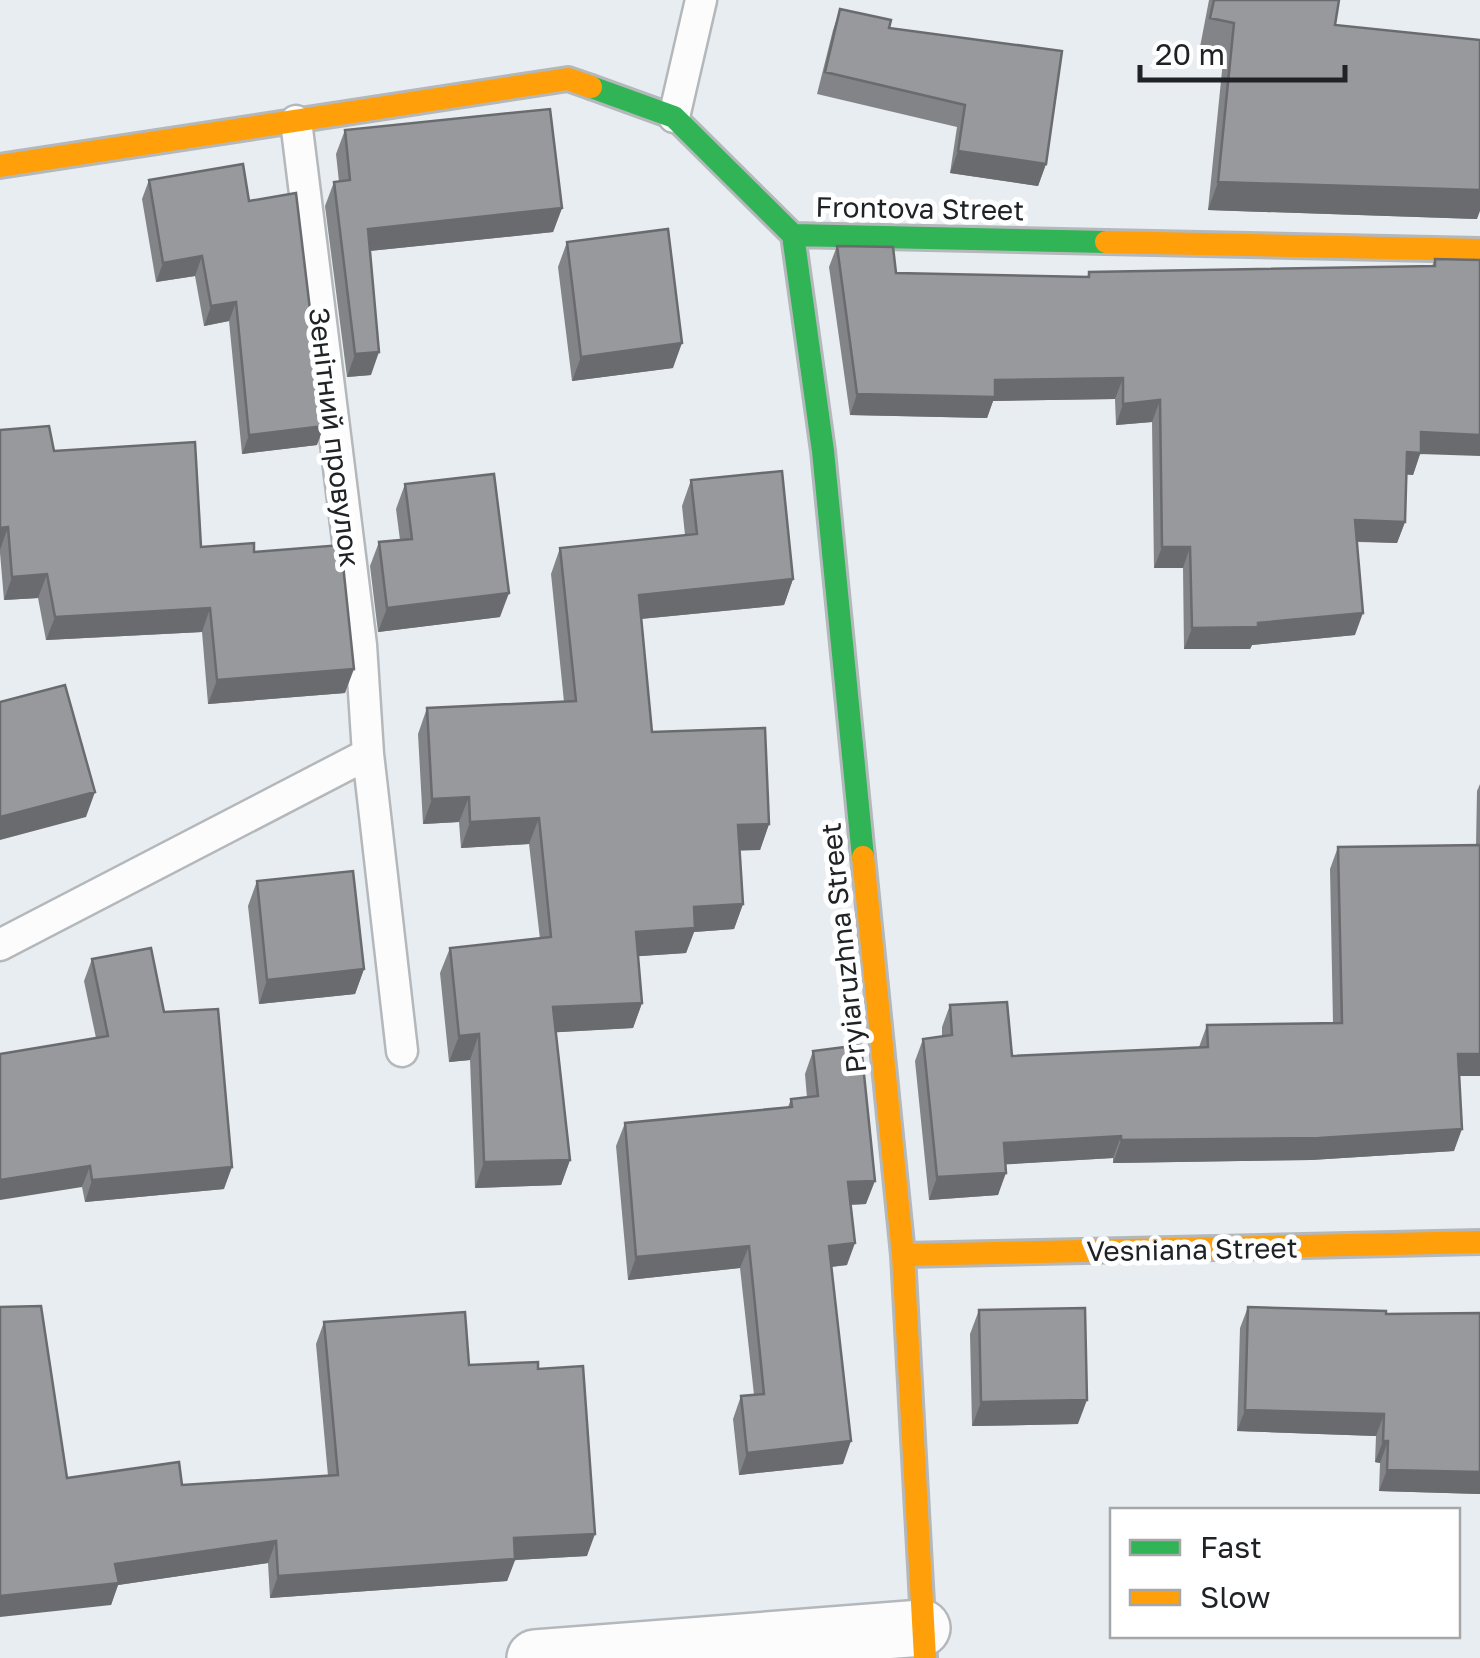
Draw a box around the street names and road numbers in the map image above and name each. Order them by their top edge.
street label: Frontova Street [815,190,1025,226]
street label: Зенітний провулок [303,305,367,569]
street label: Pryiaruzhna Street [813,821,873,1075]
street label: Vesniana Street [1086,1231,1298,1267]

